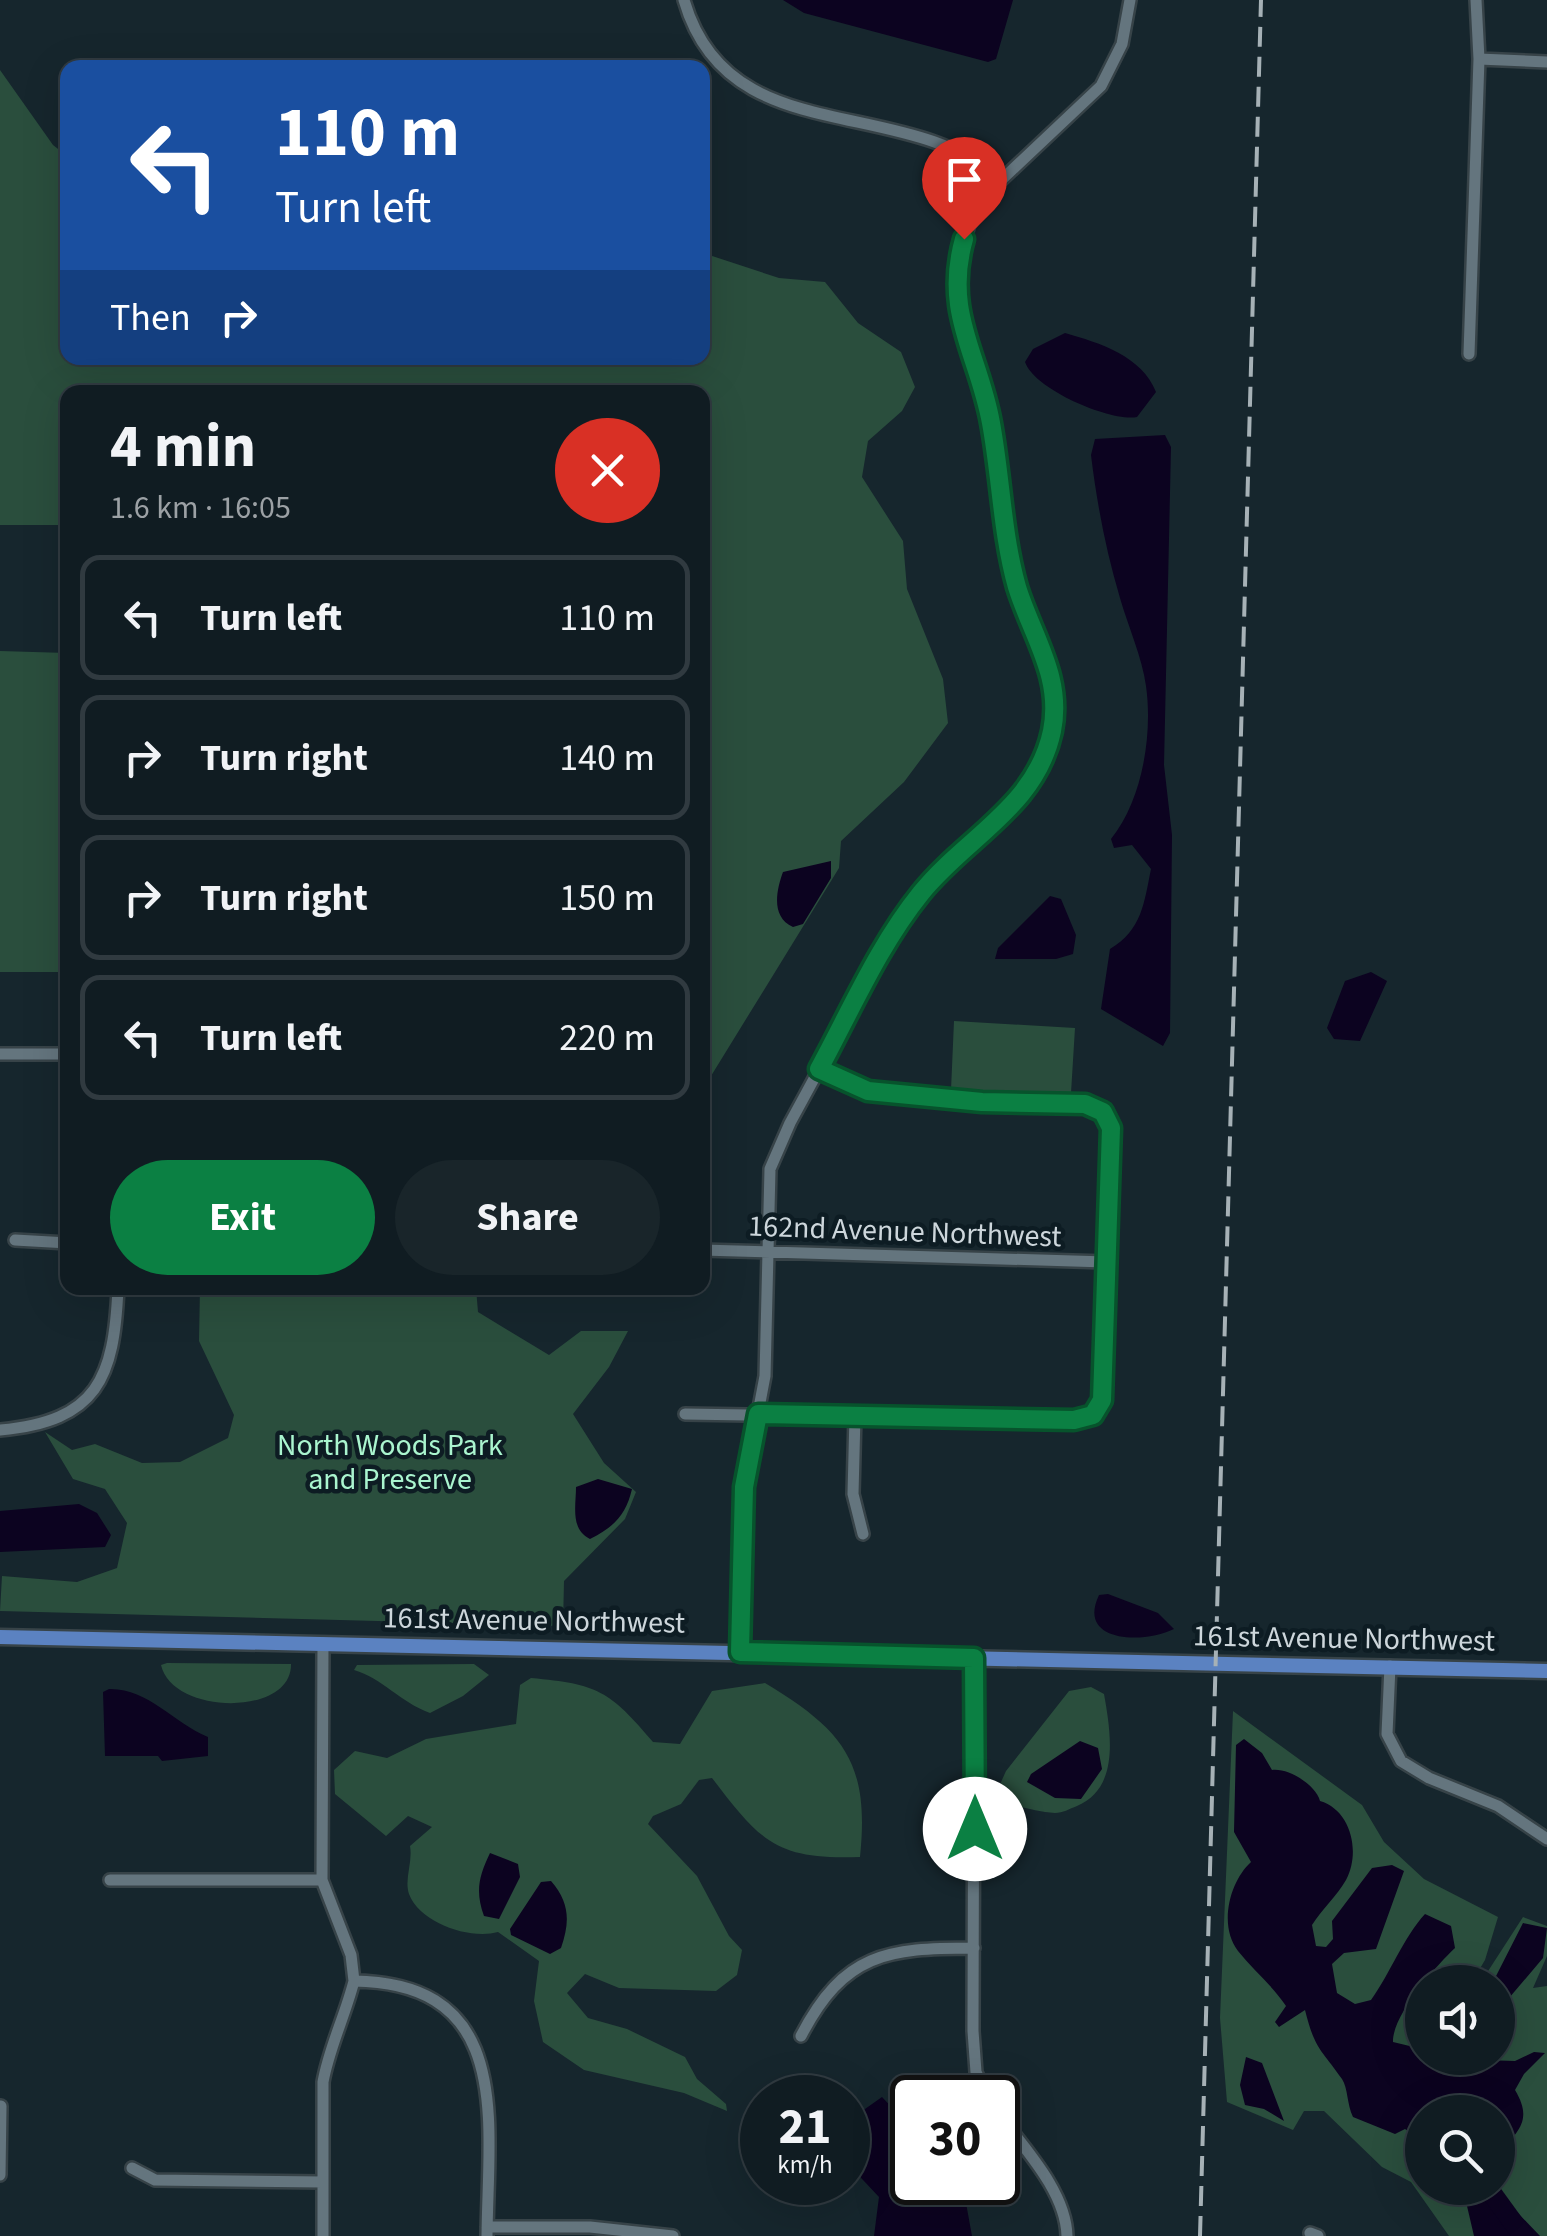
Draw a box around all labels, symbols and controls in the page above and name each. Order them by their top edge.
text: 110 m [275,83,460,183]
icon: left [110,100,240,230]
pin [922,137,1007,240]
icon: arrive [937,152,992,207]
text: Turn left [275,176,431,240]
icon: right [211,290,266,345]
text: Then [110,291,191,345]
text: 4 min [110,405,256,490]
button: close [555,418,660,523]
text: 1.6 km · 16:05 [110,485,291,531]
icon: left [115,590,170,645]
text: Turn left [200,591,342,645]
text: 110 m [559,591,655,645]
icon: right [115,730,170,785]
text: Turn right [200,731,368,785]
text: 140 m [559,731,655,785]
icon: right [115,870,170,925]
text: Turn right [200,871,368,925]
text: 150 m [559,871,655,925]
icon: left [115,1010,170,1065]
text: Turn left [200,1011,342,1065]
text: 220 m [559,1011,655,1065]
button: Exit [110,1160,375,1275]
button: Share [395,1160,660,1275]
street label: 162nd Avenue Northwest [748,1205,1062,1258]
park label: North Woods Park and Preserve [277,1424,503,1501]
street label: 161st Avenue Northwest [382,1596,685,1645]
street label: 161st Avenue Northwest [1192,1614,1495,1663]
position arrow [923,1777,1027,1881]
map controls [1405,1965,1515,2205]
button: sound [1405,1965,1515,2075]
speed limit sign: 30 [890,2075,1020,2205]
text: 21 [779,2092,831,2163]
button: search [1405,2095,1515,2205]
text: km/h [777,2147,833,2183]

